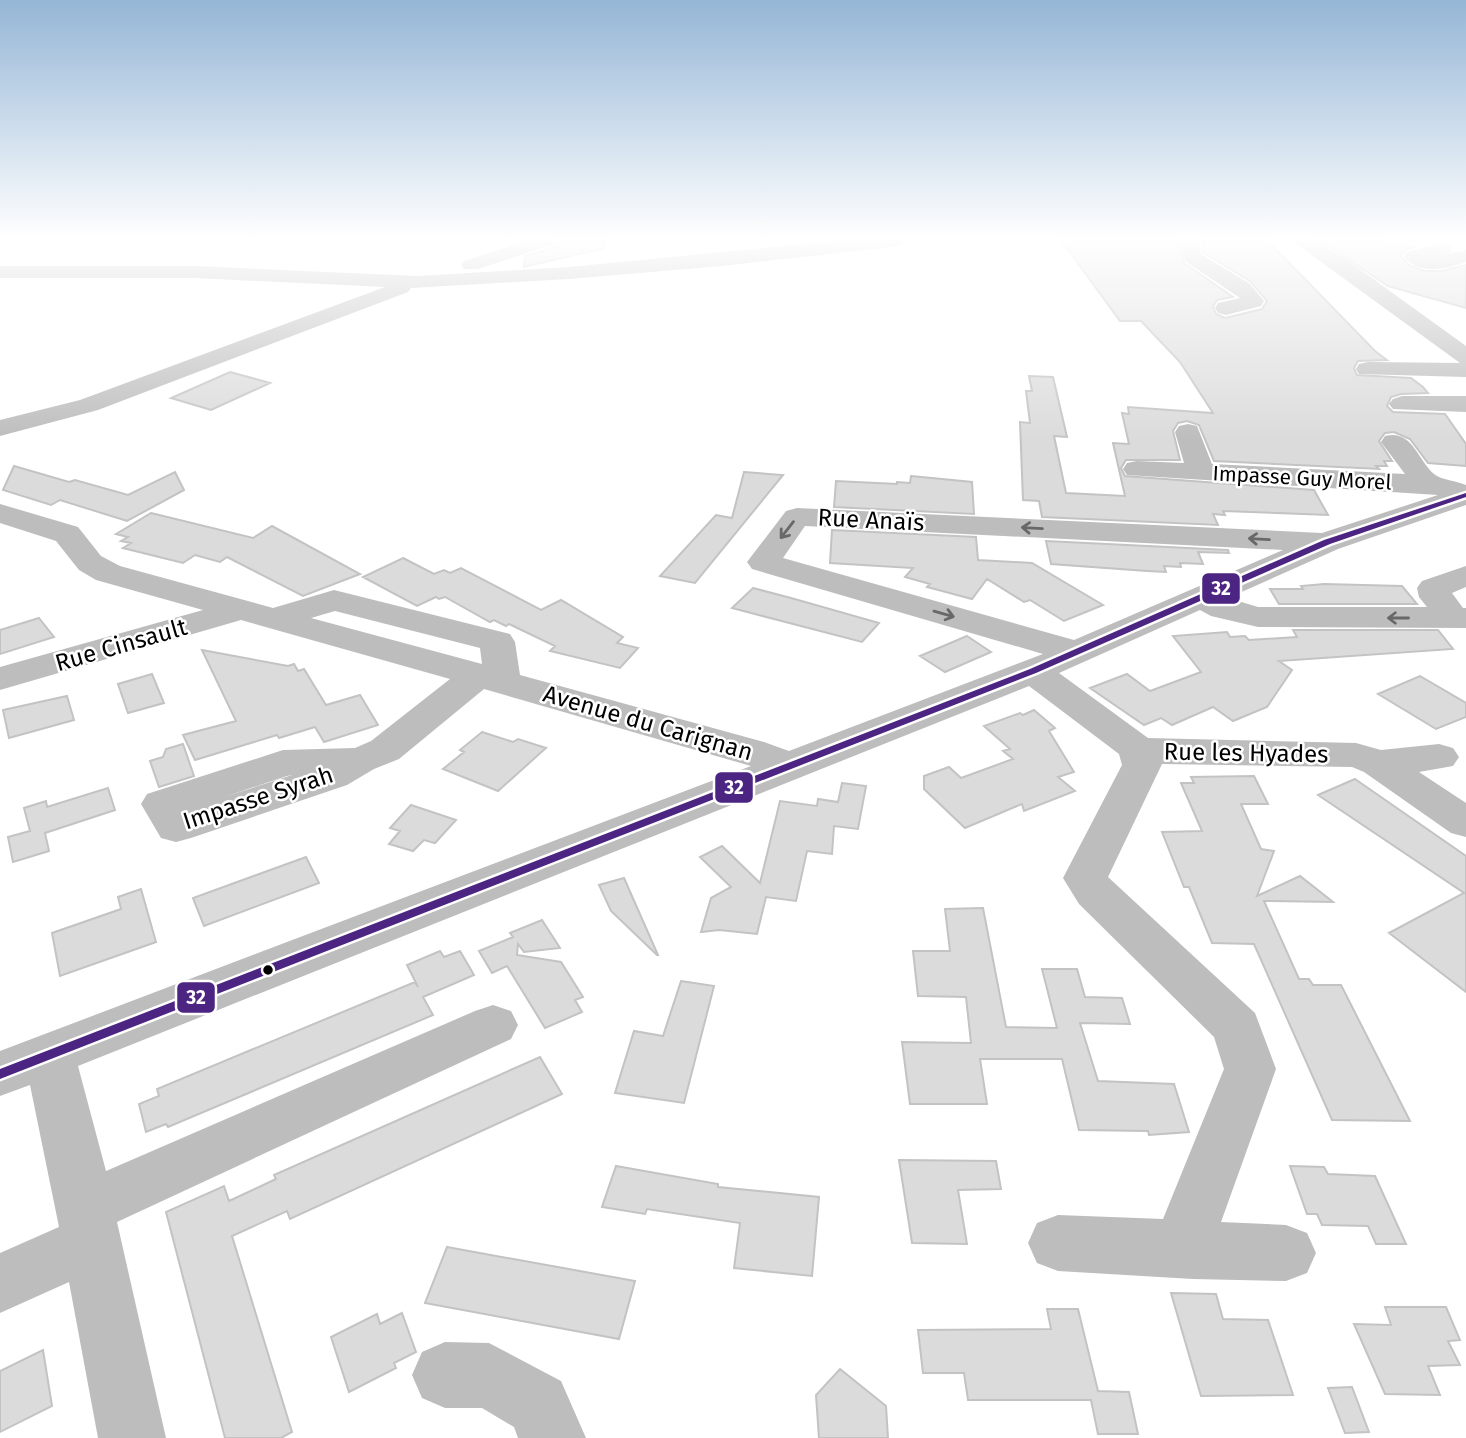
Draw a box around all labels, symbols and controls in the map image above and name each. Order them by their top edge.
street label: Impasse Guy Morel [1212,460,1392,496]
street label: Rue Anaïs [817,503,925,537]
one-way arrow [779,521,794,539]
one-way arrow [1021,521,1044,534]
one-way arrow [1248,532,1271,545]
line badge: 32 [1201,572,1241,605]
text: 32 [1210,577,1231,600]
one-way arrow [932,608,954,621]
one-way arrow [1387,611,1410,625]
street label: Rue Cinsault [52,613,190,677]
street label: Avenue du Carignan [540,680,756,766]
street label: Rue les Hyades [1163,738,1329,768]
street label: Impasse Syrah [179,761,337,835]
line badge: 32 [714,771,754,804]
text: 32 [723,776,744,799]
unlabelled marker [261,963,275,977]
line badge: 32 [176,981,216,1014]
text: 32 [185,986,206,1009]

